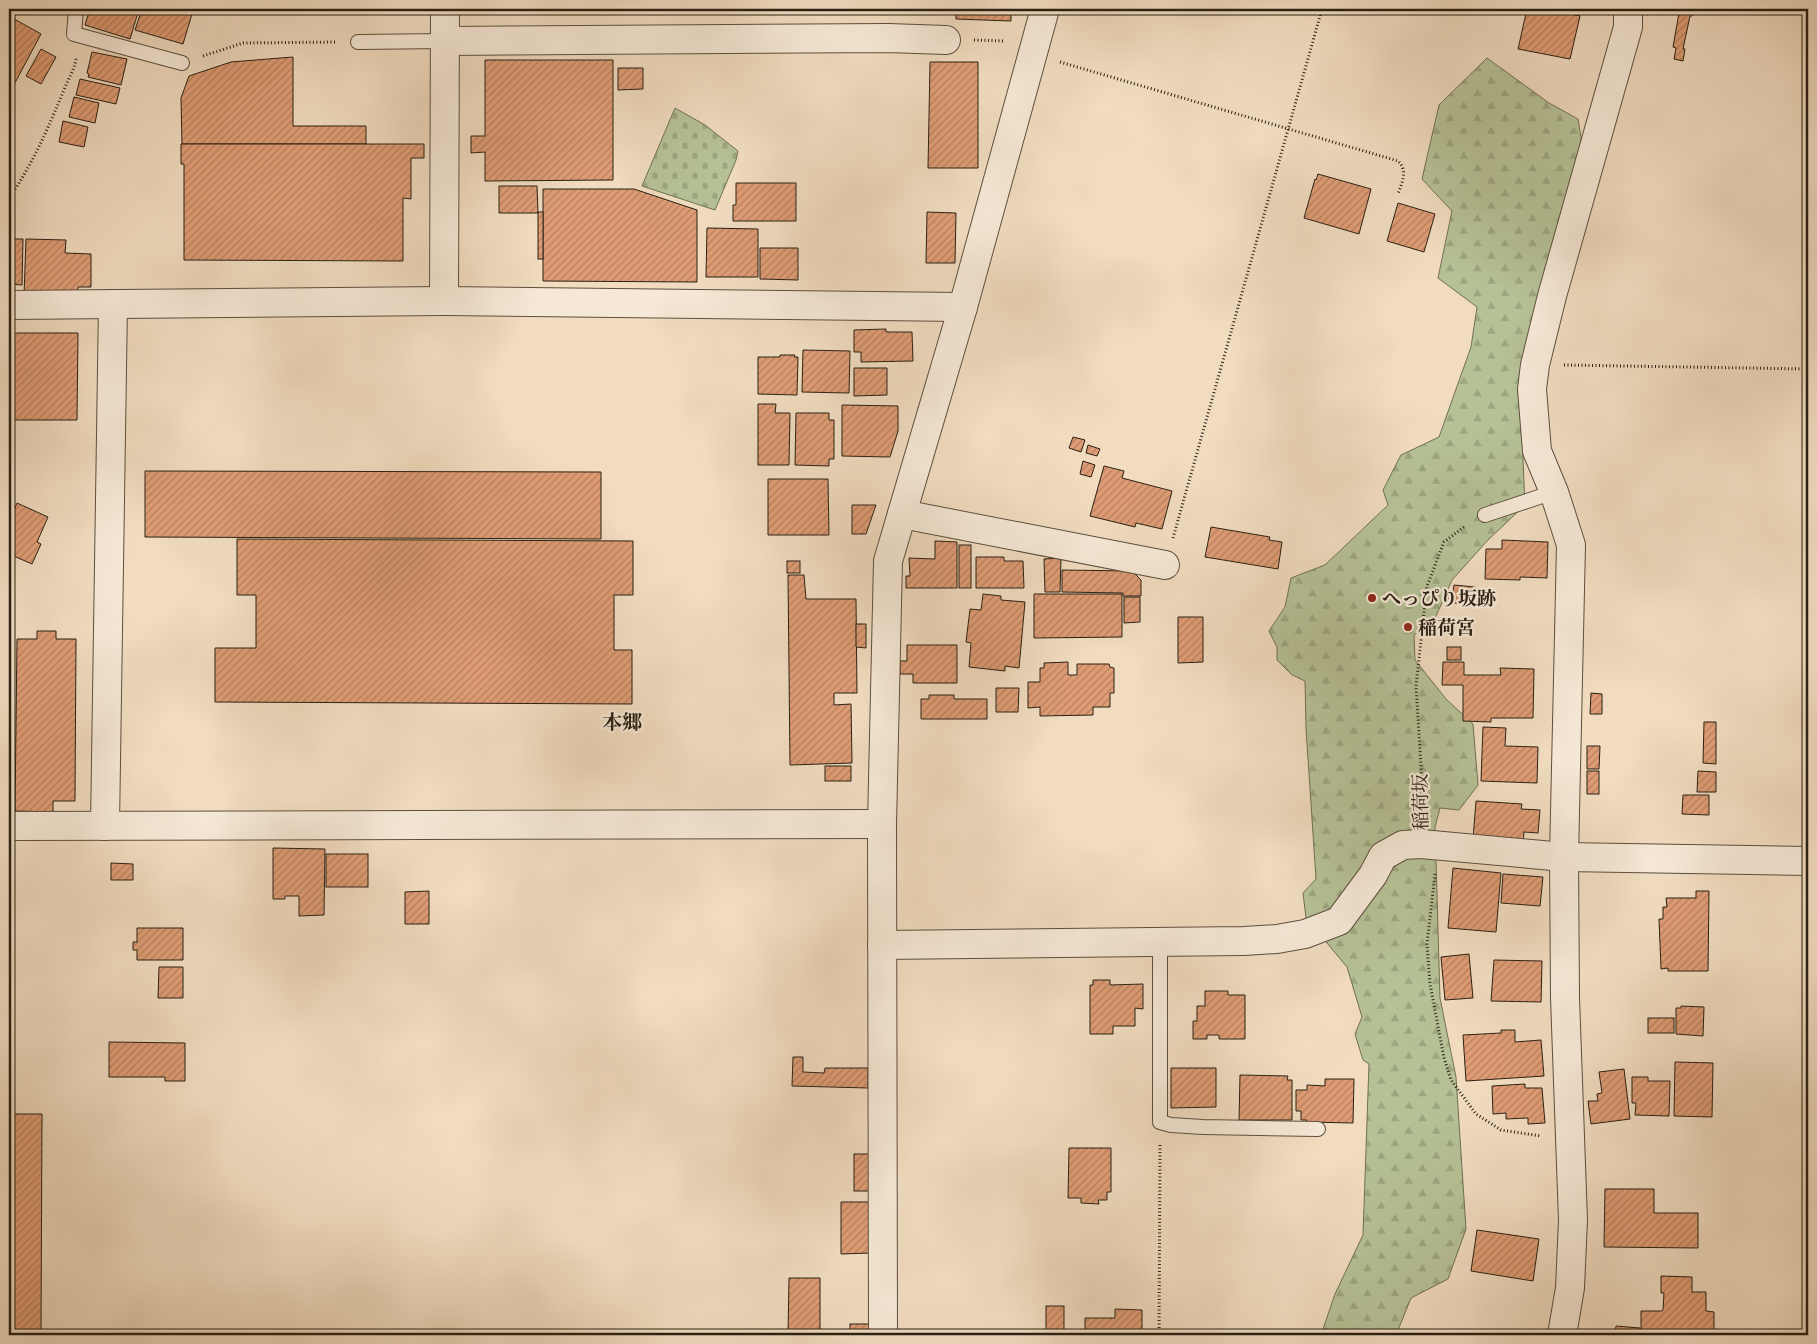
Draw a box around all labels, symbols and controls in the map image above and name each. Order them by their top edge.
place label: へっぴり坂跡 [1382,586,1496,611]
marker: へっぴり坂跡 [1366,592,1378,604]
place label: 稲荷宮 [1418,615,1475,640]
marker: 稲荷宮 [1402,621,1414,633]
district label: 本郷 [602,709,643,735]
street label: 稲荷坂 [1408,773,1433,831]

